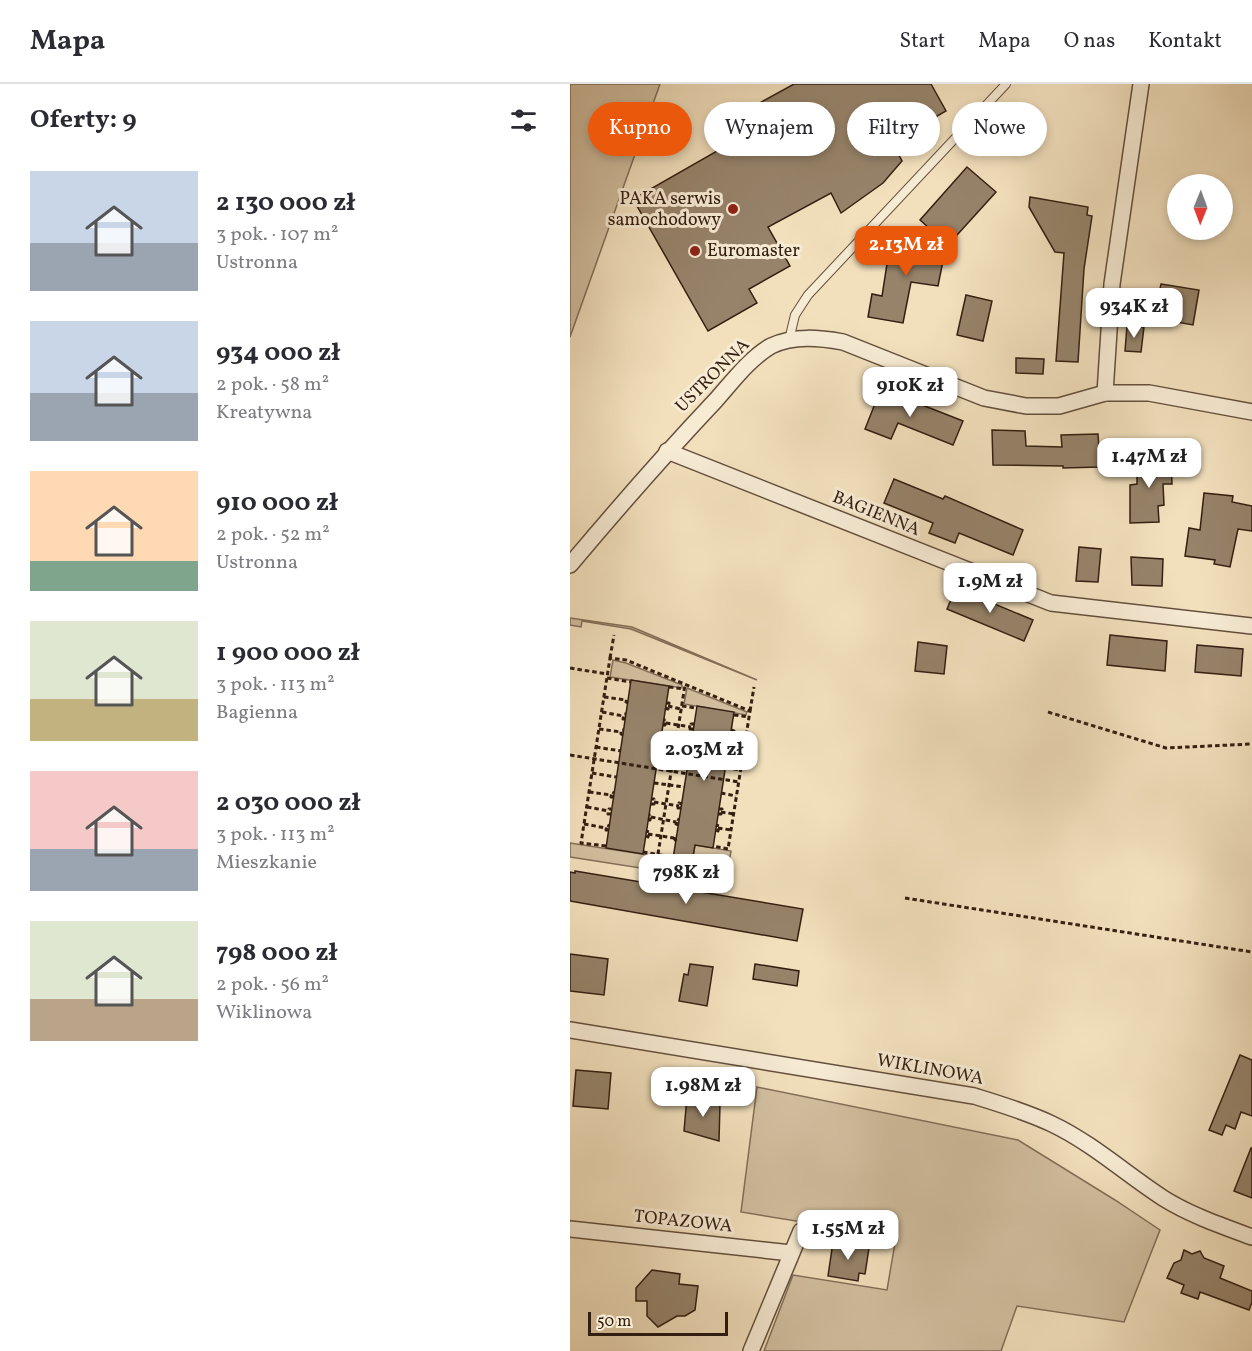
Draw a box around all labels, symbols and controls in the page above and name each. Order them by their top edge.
text: Mapa [30,22,105,61]
text: Start [900,27,945,56]
text: Mapa [978,27,1031,56]
text: O nas [1064,27,1115,56]
text: Kontakt [1148,27,1222,56]
text: Oferty: 9 [30,102,137,138]
chip: Kupno [588,102,692,156]
chip: Wynajem [704,102,835,156]
chip: Filtry [847,102,940,156]
chip: Nowe [952,102,1047,156]
icon: filters [507,104,540,137]
north arrow [1167,174,1233,240]
map controls [1167,174,1233,240]
text: 2 130 000 zł [216,185,355,221]
place label: PAKA serwis samochodowy [608,187,721,233]
icon: home [78,195,150,267]
marker: PAKA serwis samochodowy [726,202,740,216]
text: 3 pok. · 107 m² [216,221,338,249]
pin: 2.13M zł [844,226,968,277]
text: 2.13M zł [869,231,943,259]
place label: Euromaster [707,239,800,264]
marker: Euromaster [688,244,702,258]
text: Ustronna [216,249,298,277]
pin: 934K zł [1079,288,1189,339]
text: 934K zł [1100,293,1168,321]
street label: USTRONNA [670,333,756,419]
text: 934 000 zł [216,335,340,371]
icon: home [78,345,150,417]
pin: 910K zł [855,367,965,418]
text: 2 pok. · 58 m² [216,371,329,399]
text: 910K zł [877,372,943,400]
text: Kreatywna [216,399,312,427]
pin: 1.47M zł [1087,438,1211,489]
text: 1.47M zł [1111,443,1187,471]
text: 910 000 zł [216,485,338,521]
street label: BAGIENNA [829,485,924,543]
icon: home [78,495,150,567]
text: 2 pok. · 52 m² [216,521,330,549]
text: Ustronna [216,549,298,577]
pin: 1.9M zł [935,563,1045,614]
text: 1.9M zł [957,568,1023,596]
text: 1 900 000 zł [216,635,360,671]
icon: home [78,645,150,717]
text: 3 pok. · 113 m² [216,671,335,699]
text: Bagienna [216,699,298,727]
pin: 2.03M zł [642,731,766,782]
text: 2.03M zł [665,736,743,764]
text: 2 030 000 zł [216,785,360,821]
icon: home [78,795,150,867]
text: 3 pok. · 113 m² [216,821,335,849]
text: Mieszkanie [216,849,317,877]
pin: 798K zł [631,854,741,905]
text: 798K zł [653,859,719,887]
text: 798 000 zł [216,935,337,971]
icon: home [78,945,150,1017]
text: 2 pok. · 56 m² [216,971,329,999]
text: Wiklinowa [216,999,312,1027]
street label: WIKLINOWA [875,1048,986,1092]
pin: 1.98M zł [641,1067,765,1118]
text: 1.98M zł [665,1072,741,1100]
street label: TOPAZOWA [632,1204,734,1240]
pin: 1.55M zł [786,1210,910,1261]
text: 1.55M zł [811,1215,885,1243]
scale bar [588,1309,728,1336]
text: 50 m [597,1311,631,1333]

